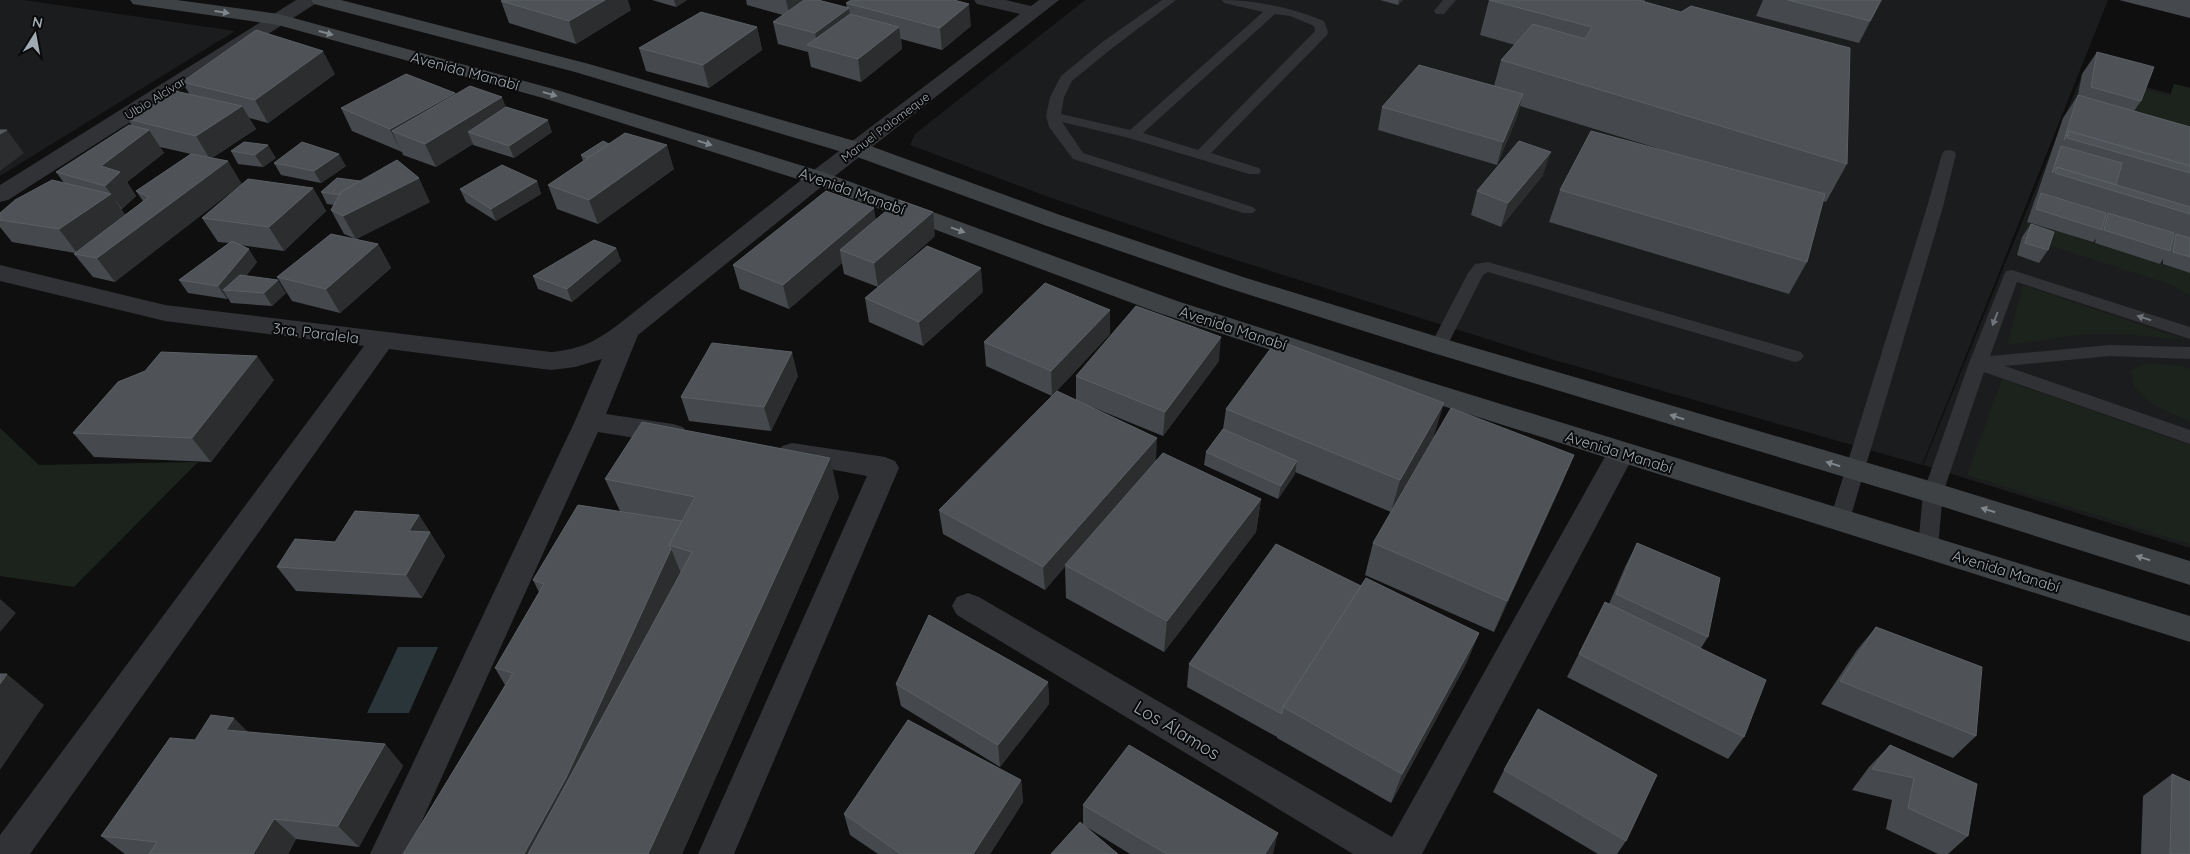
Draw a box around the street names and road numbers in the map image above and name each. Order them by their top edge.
street label: Avenida Manabí [409,47,522,95]
street label: Ulbio Alcívar [122,73,189,123]
street label: Manuel Palomeque [838,89,932,165]
street label: Avenida Manabí [796,163,908,219]
street label: Avenida Manabí [1177,302,1290,354]
street label: 3ra. Paralela [272,318,360,348]
street label: Avenida Manabí [1563,427,1676,478]
street label: Avenida Manabí [1950,546,2063,597]
street label: Los Álamos [1130,695,1224,765]

